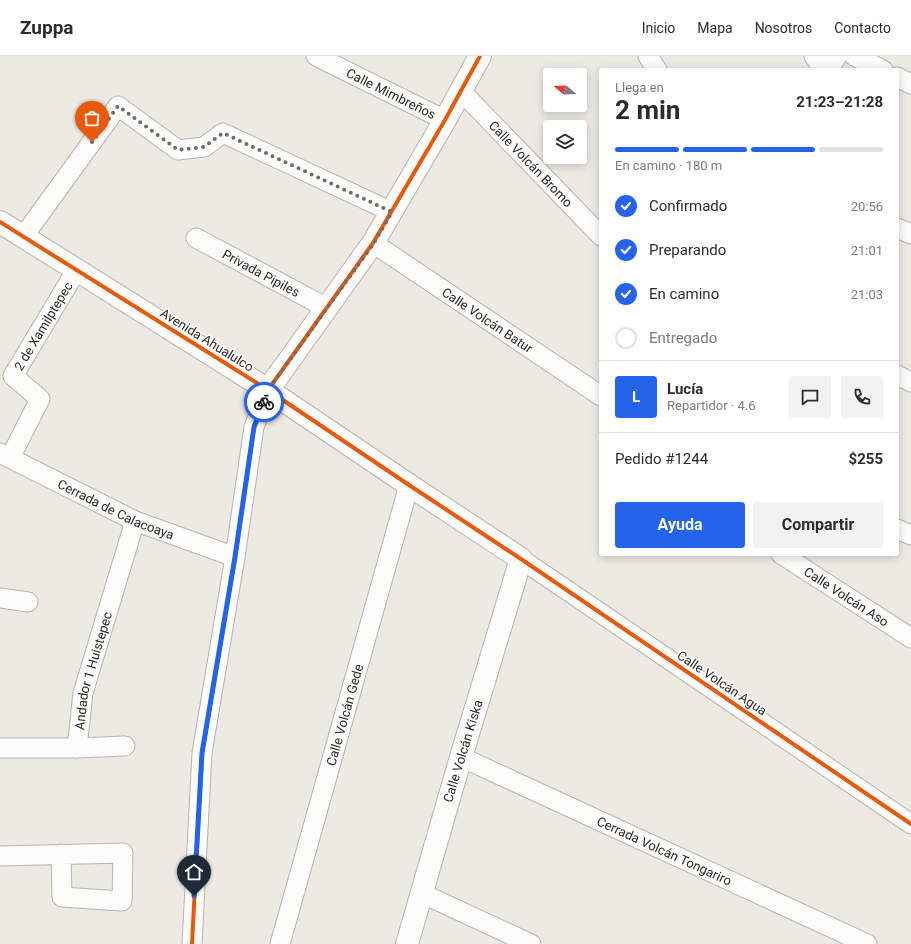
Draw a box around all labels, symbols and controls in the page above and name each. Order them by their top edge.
text: Zuppa [20,16,74,39]
text: Inicio [642,20,675,36]
text: Mapa [697,20,733,36]
text: Nosotros [755,20,812,36]
text: Contacto [834,20,891,36]
street label: Calle Mimbreños [344,65,439,122]
north arrow [543,68,587,112]
map controls [543,68,587,164]
text: Llega en [615,80,664,95]
text: 21:23–21:28 [796,93,883,111]
text: 2 min [615,95,680,125]
pin [75,101,109,142]
icon: bag [81,107,103,129]
street label: Calle Volcán Bromo [486,118,576,210]
button: layers [543,120,587,164]
text: En camino · 180 m [615,158,722,173]
icon: check [615,195,637,217]
text: Confirmado [649,197,727,215]
text: 20:56 [851,199,883,214]
icon: check [615,239,637,261]
text: Preparando [649,241,726,259]
text: 21:01 [851,243,883,258]
street label: Privada Pipiles [220,246,303,300]
street label: 2 de Xamilptepec [11,279,75,373]
icon: check [615,283,637,305]
street label: Calle Volcán Batur [439,284,536,356]
text: En camino [649,285,719,303]
text: 21:03 [851,287,883,302]
street label: Avenida Ahualulco [158,305,256,375]
text: Entregado [649,329,717,347]
button: chat [789,376,831,418]
button: phone [841,376,883,418]
text: Lucía [667,380,703,398]
courier [244,382,284,422]
text: L [632,388,640,406]
icon: bike [253,391,275,413]
text: Repartidor · 4.6 [667,398,755,413]
text: Pedido #1244 [615,450,708,468]
text: $255 [849,450,883,468]
street label: Cerrada de Calacoaya [55,476,176,542]
button: Ayuda [615,502,745,548]
button: Compartir [753,502,883,548]
street label: Calle Volcán Aso [801,564,892,629]
street label: Andador 1 Huistepec [72,610,115,731]
street label: Calle Volcán Agua [674,647,770,719]
street label: Calle Volcán Gede [323,662,366,767]
street label: Calle Volcán Kiska [440,698,486,804]
street label: Cerrada Volcán Tongariro [595,813,734,888]
pin [177,855,211,896]
icon: home [183,861,205,883]

